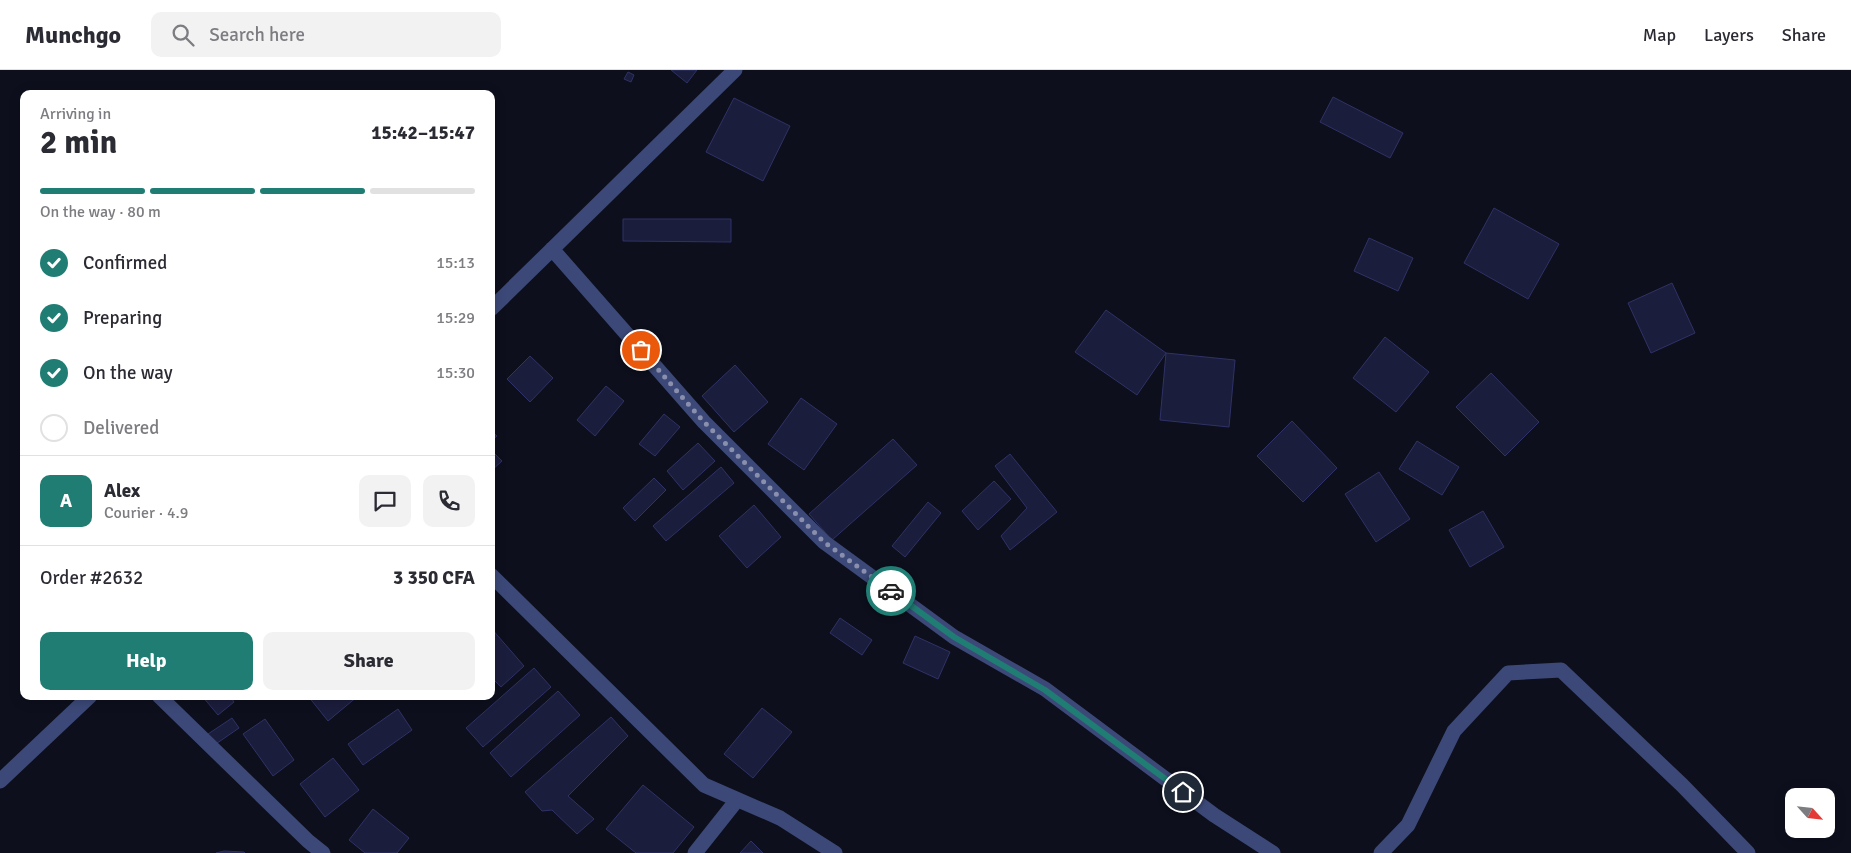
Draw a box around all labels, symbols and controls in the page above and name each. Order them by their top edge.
search box [151,12,501,57]
text: Munchgo [25,20,121,50]
icon: search [169,21,197,49]
text: Search here [209,23,305,47]
text: Map [1643,24,1676,46]
text: Layers [1704,24,1754,46]
text: Share [1782,24,1826,46]
text: Arriving in [40,104,111,124]
text: 15:42–15:47 [371,121,475,145]
text: 2 min [40,123,117,162]
text: On the way · 80 m [40,202,161,222]
icon: check [40,249,68,277]
text: Confirmed [83,251,167,275]
text: 15:13 [436,253,475,273]
icon: check [40,304,68,332]
text: Preparing [83,306,162,330]
text: 15:29 [436,308,475,328]
pin [620,329,662,371]
icon: bag [627,336,655,364]
icon: check [40,359,68,387]
text: On the way [83,361,173,385]
text: 15:30 [436,363,475,383]
text: Delivered [83,416,159,440]
button: chat [359,475,411,527]
button: phone [423,475,475,527]
text: Alex [104,479,140,503]
text: A [60,489,72,513]
text: Courier · 4.9 [104,503,188,523]
text: Order #2632 [40,566,143,590]
text: 3 350 CFA [393,566,475,590]
courier [866,566,916,616]
icon: car [877,577,905,605]
button: Help [40,632,253,690]
button: Share [263,632,475,690]
pin [1162,771,1204,813]
icon: home [1169,778,1197,806]
north arrow [1785,788,1835,838]
map controls [1785,788,1835,838]

